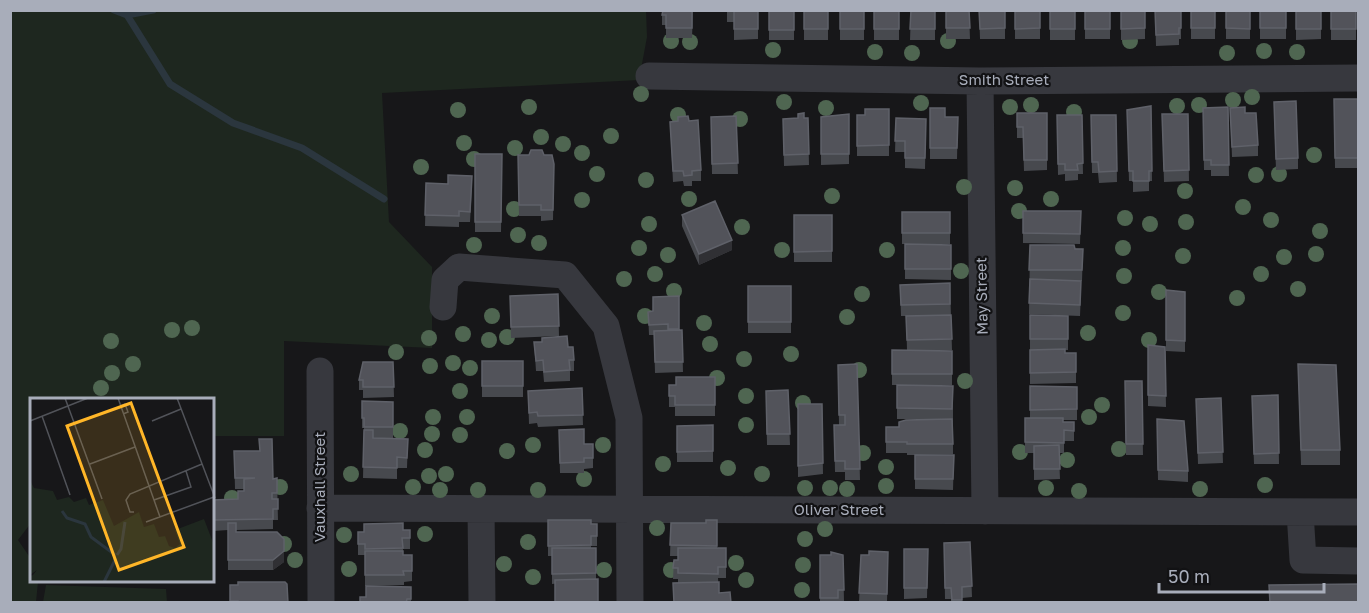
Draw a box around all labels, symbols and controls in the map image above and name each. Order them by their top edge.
street label: Smith Street [959,70,1049,88]
street label: May Street [971,257,991,335]
inset map [30,398,214,583]
street label: Vauxhall Street [310,432,328,542]
street label: Oliver Street [794,500,884,518]
scale bar [1159,556,1324,594]
text: 50 m [1168,565,1210,587]

